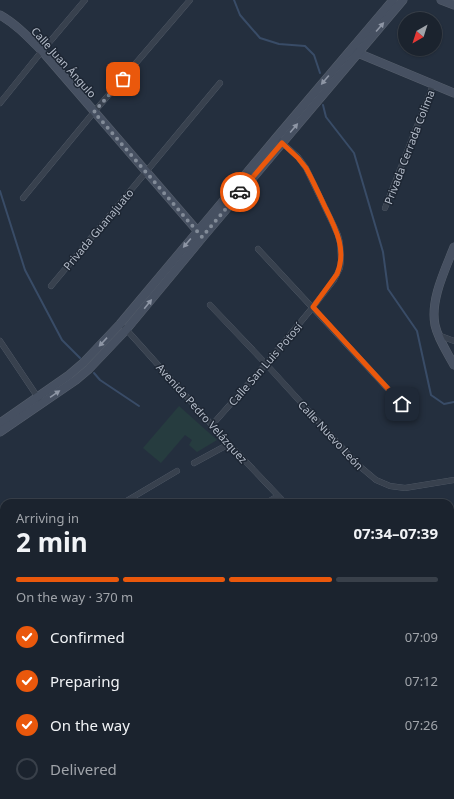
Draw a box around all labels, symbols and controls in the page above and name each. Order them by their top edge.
north arrow [398,12,442,56]
map controls [398,12,442,56]
one-way arrow [376,21,385,32]
street label: Calle Juan Ángulo [28,23,100,101]
pin [106,62,140,96]
icon: bag [112,68,134,90]
one-way arrow [321,74,330,85]
street label: Privada Cerrada Colima [380,88,438,206]
one-way arrow [289,123,298,134]
courier [220,172,260,212]
icon: car [229,181,251,203]
street label: Privada Guanajuato [59,185,137,273]
one-way arrow [183,238,192,249]
one-way arrow [144,298,152,309]
street label: Calle San Luis Potosí [225,318,306,409]
one-way arrow [98,337,108,347]
street label: Avenida Pedro Velázquez [153,360,251,466]
pin [385,387,419,421]
one-way arrow [50,390,60,398]
icon: home [391,393,413,415]
street label: Calle Nuevo León [295,397,367,473]
text: Arriving in [16,509,79,527]
text: 07:34–07:39 [353,523,438,543]
text: 2 min [16,524,88,560]
text: On the way · 370 m [16,588,133,606]
icon: check [16,626,38,648]
text: Confirmed [50,627,125,647]
text: 07:09 [405,628,438,646]
icon: check [16,670,38,692]
text: Preparing [50,671,120,691]
text: 07:12 [405,672,438,690]
icon: check [16,714,38,736]
text: On the way [50,715,130,735]
text: 07:26 [405,716,438,734]
text: Delivered [50,759,117,779]

